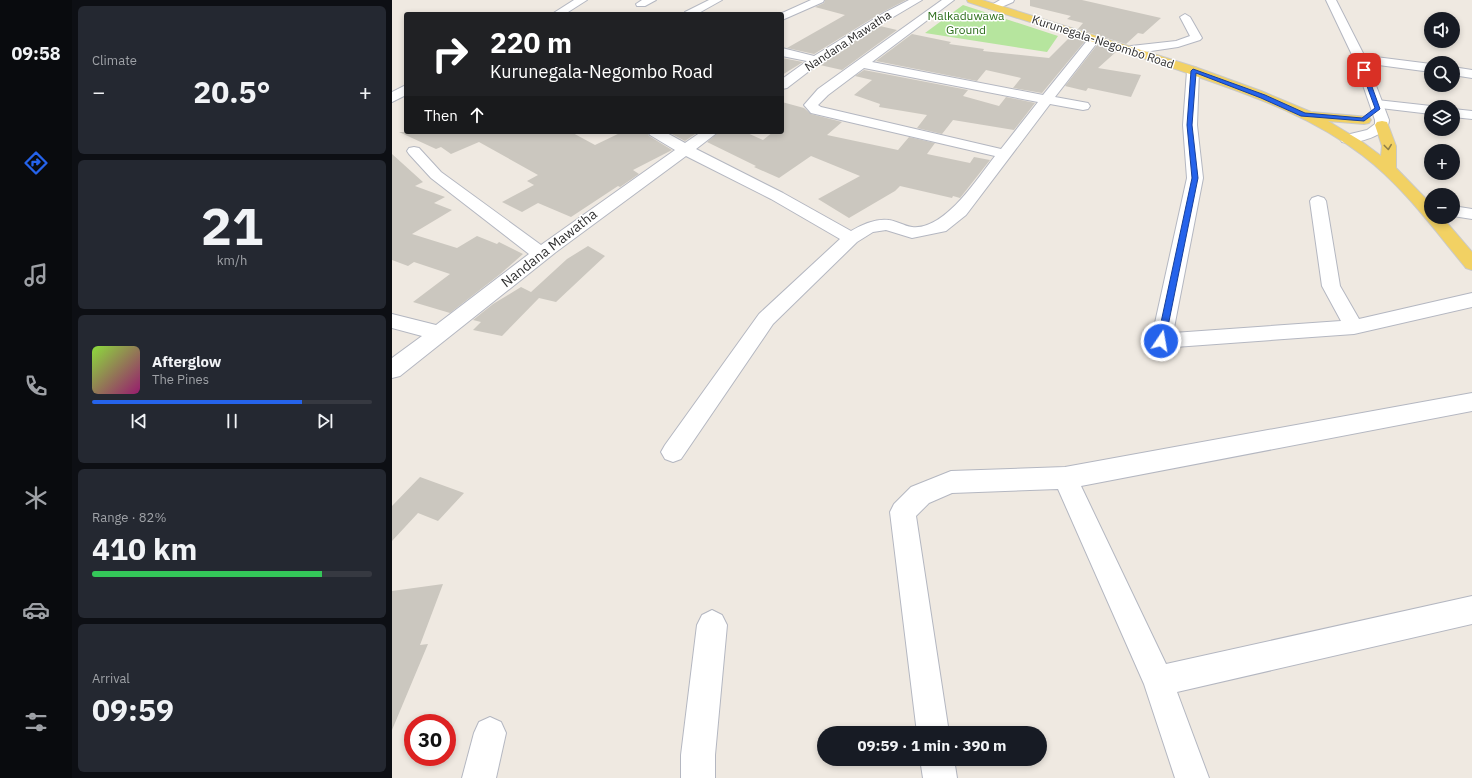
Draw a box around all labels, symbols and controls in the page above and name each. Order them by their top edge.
street label: Nandana Mawatha [802,7,894,74]
park label: Malkaduwawa Ground [928,8,1005,37]
street label: Kurunegala-Negombo Road [1030,11,1176,72]
map controls [1424,12,1460,224]
button: sound [1424,12,1460,48]
text: 220 m [490,24,572,61]
icon: right [424,28,476,80]
text: 09:58 [11,42,61,65]
text: Climate [92,52,137,69]
pin [1347,53,1381,87]
button: search [1424,56,1460,92]
icon: arrive [1353,59,1375,81]
text: Kurunegala-Negombo Road [490,60,713,83]
text: 20.5° [193,72,271,111]
text: − [92,77,105,106]
text: + [359,77,372,106]
button: layers [1424,100,1460,136]
icon: ahead [466,104,488,126]
text: Then [424,106,458,125]
one-way arrow [1383,143,1392,150]
button: + [1424,144,1460,180]
icon: directions [22,149,50,177]
button: − [1424,188,1460,224]
text: 21 [201,192,263,259]
street label: Nandana Mawatha [497,205,601,291]
text: km/h [217,252,247,269]
icon: music [22,261,50,289]
position arrow [1140,320,1182,362]
text: Afterglow [152,352,221,371]
text: The Pines [152,371,209,388]
icon: phone [22,372,50,400]
icon: previous [128,410,150,432]
icon: pause [221,410,243,432]
icon: next [314,410,336,432]
icon: climate [22,484,50,512]
text: Range · 82% [92,509,166,526]
text: 410 km [92,529,197,568]
icon: car [22,596,50,624]
text: Arrival [92,670,130,687]
text: 09:59 [92,690,174,729]
icon: filters [22,708,50,736]
speed limit sign: 30 [404,714,456,766]
text: 09:59 · 1 min · 390 m [858,736,1006,755]

